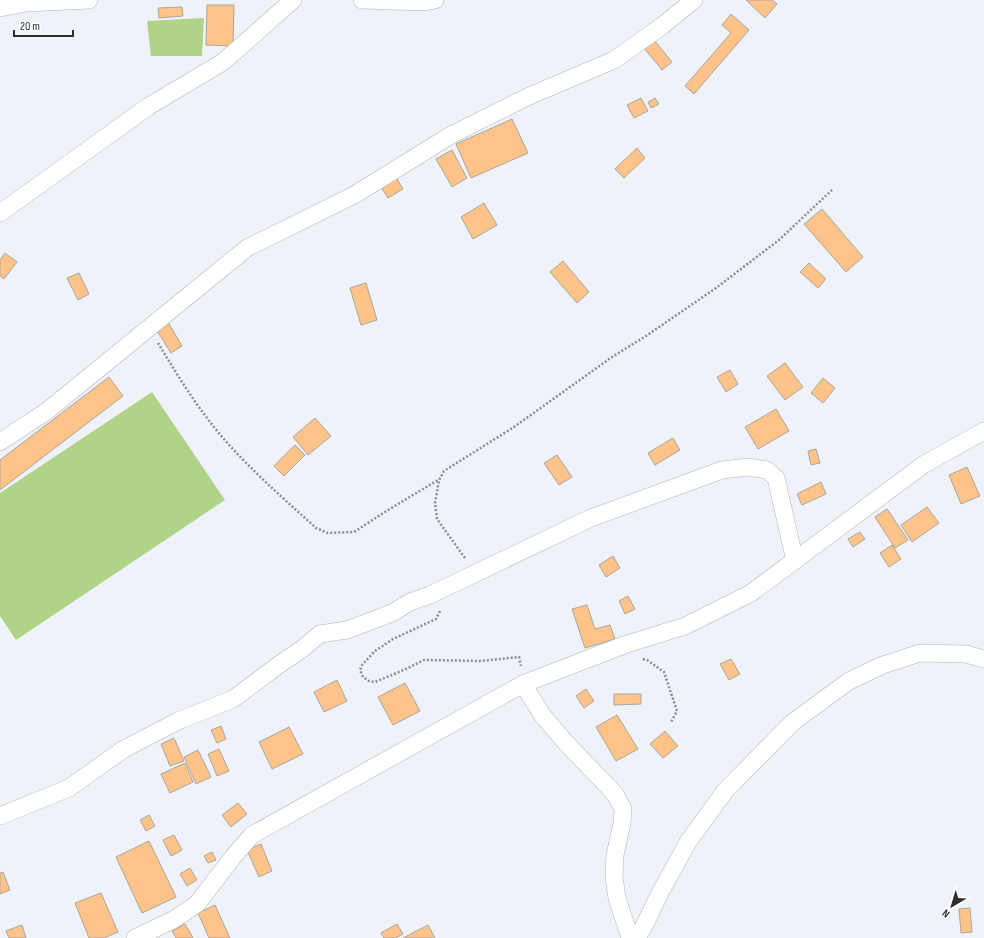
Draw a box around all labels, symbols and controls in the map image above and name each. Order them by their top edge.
scale bar [14,12,73,38]
text: 20 m [20,19,40,34]
north arrow [932,886,972,926]
text: N [940,906,952,920]

